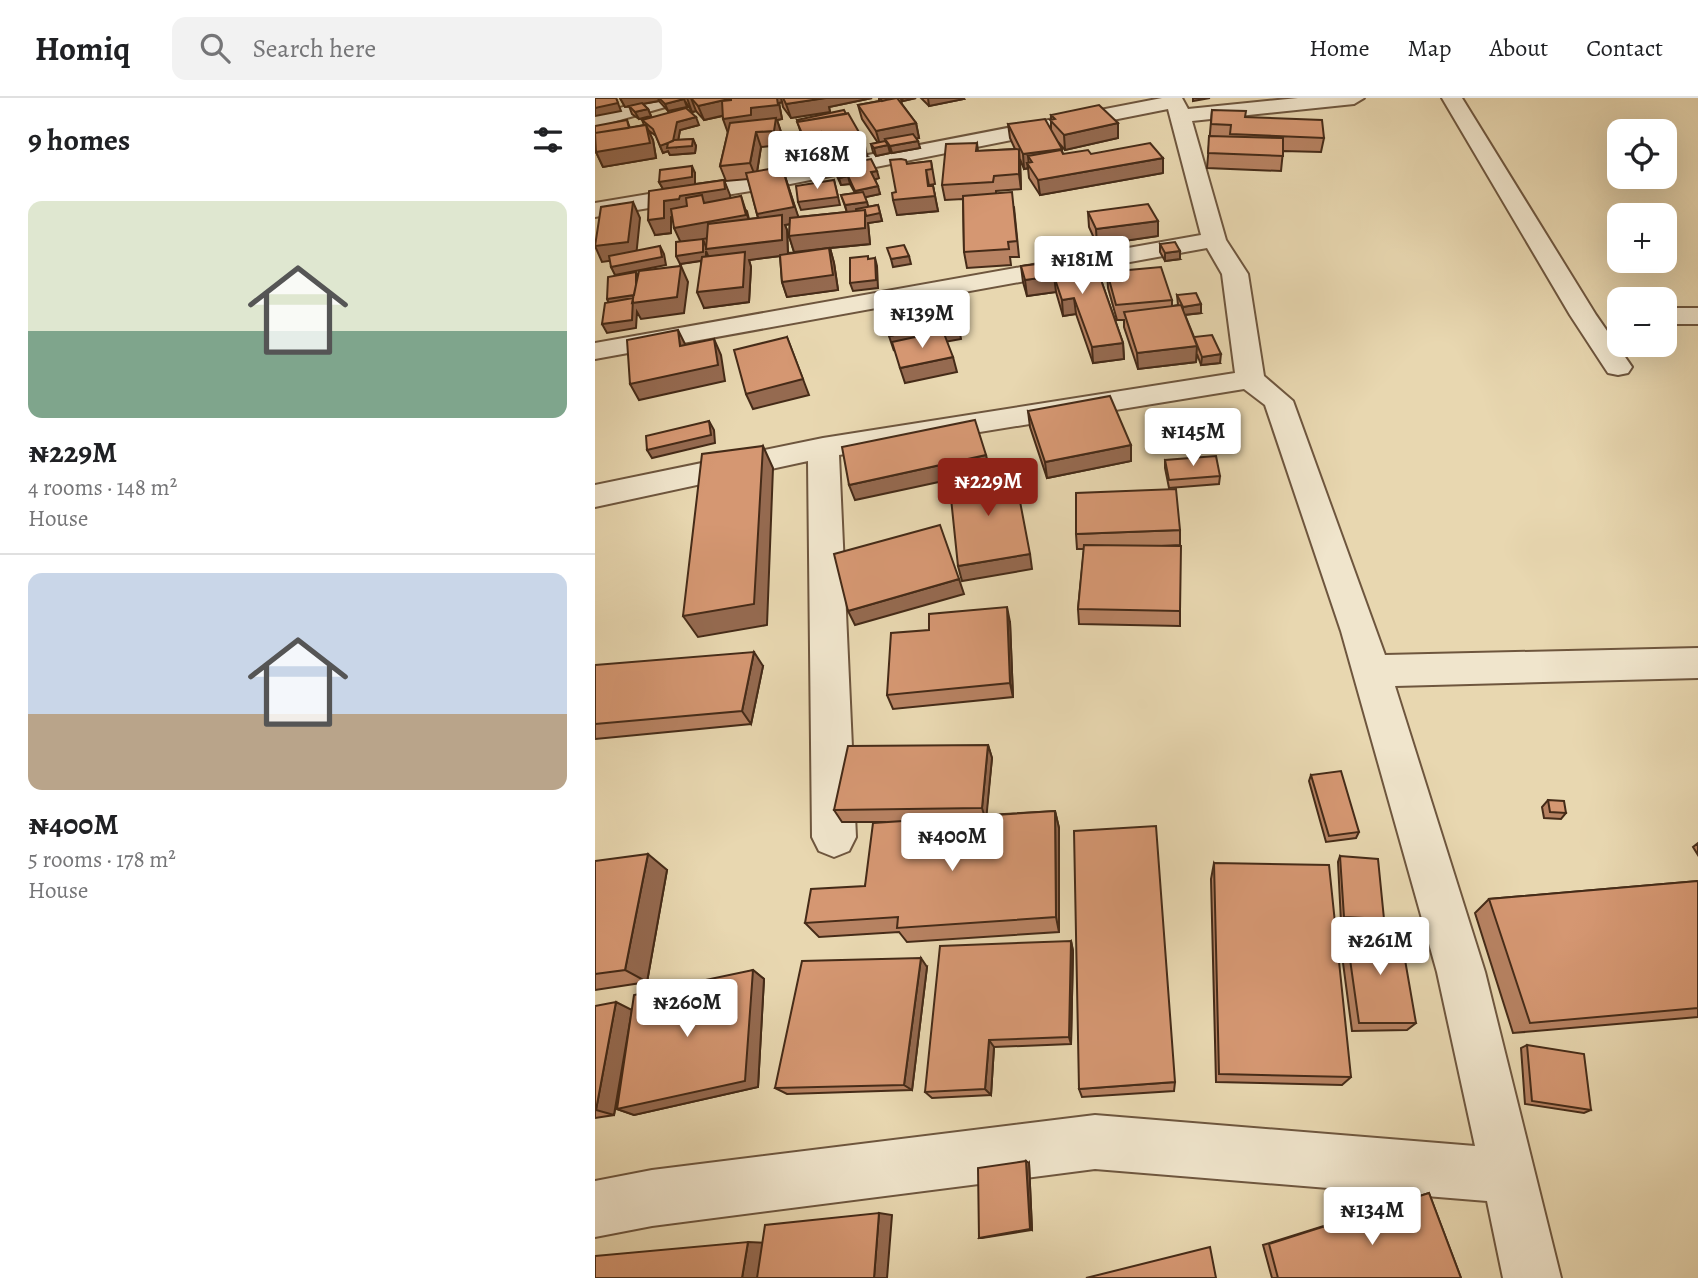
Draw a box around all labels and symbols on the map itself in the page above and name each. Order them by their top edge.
pin: ₦168M [768,132,866,191]
pin: ₦181M [1033,236,1131,296]
pin: ₦139M [873,290,971,350]
pin: ₦145M [1144,408,1242,468]
pin: ₦229M [939,458,1037,518]
pin: ₦400M [903,814,1001,873]
pin: ₦261M [1331,918,1429,977]
pin: ₦260M [638,979,736,1039]
pin: ₦134M [1323,1188,1421,1247]

